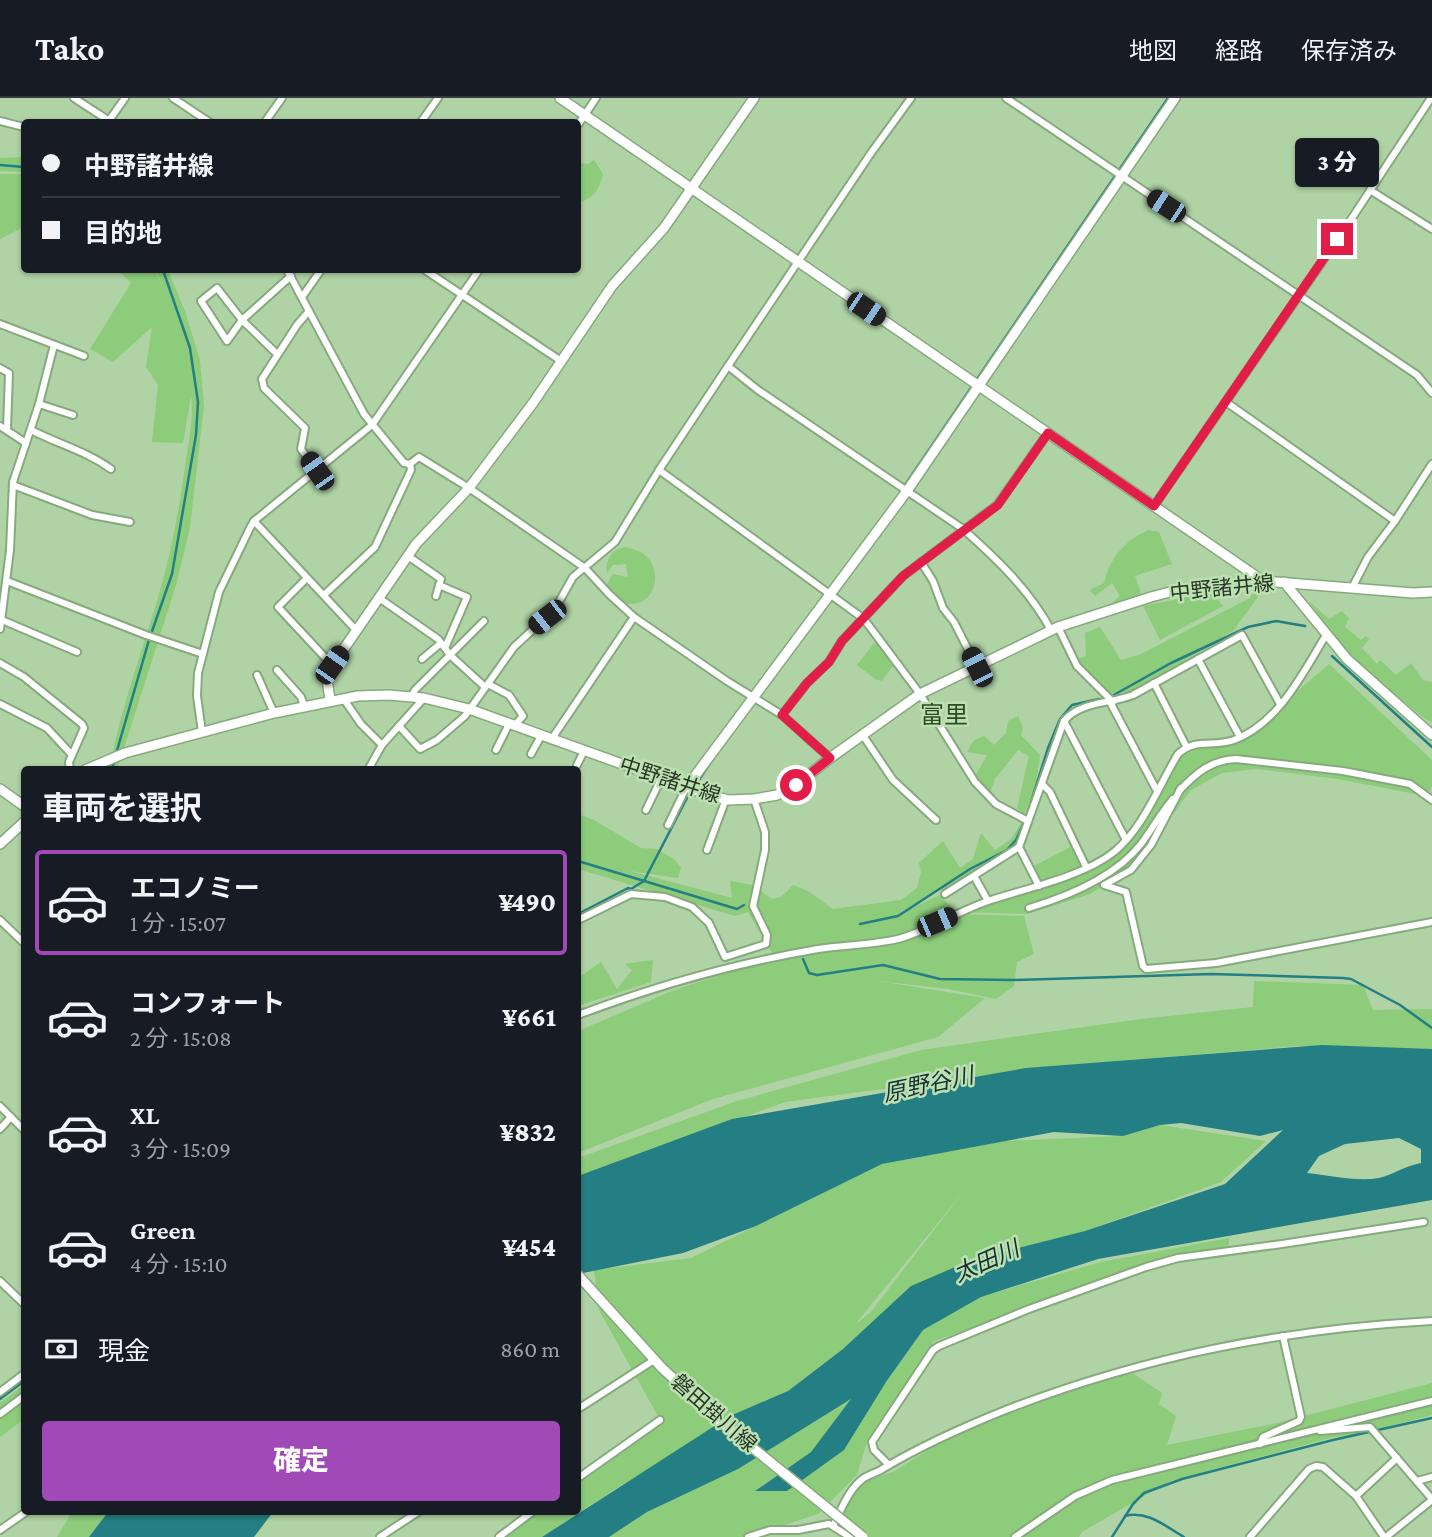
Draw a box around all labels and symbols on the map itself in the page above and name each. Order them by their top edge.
callout: 3 分 [1295,138,1379,186]
car [1143,186,1190,226]
route end [1321,223,1353,255]
car [843,289,890,329]
car [297,448,338,494]
street label: 中野諸井線 [1169,571,1275,605]
car [524,596,571,638]
car [312,642,353,688]
car [959,644,996,690]
district label: 富里 [920,701,968,728]
street label: 中野諸井線 [616,752,724,808]
route start [780,769,812,801]
car [914,904,961,940]
water label: 原野谷川 [880,1061,979,1106]
water label: 太田川 [949,1234,1026,1287]
street label: 磐田掛川線 [667,1370,761,1456]

